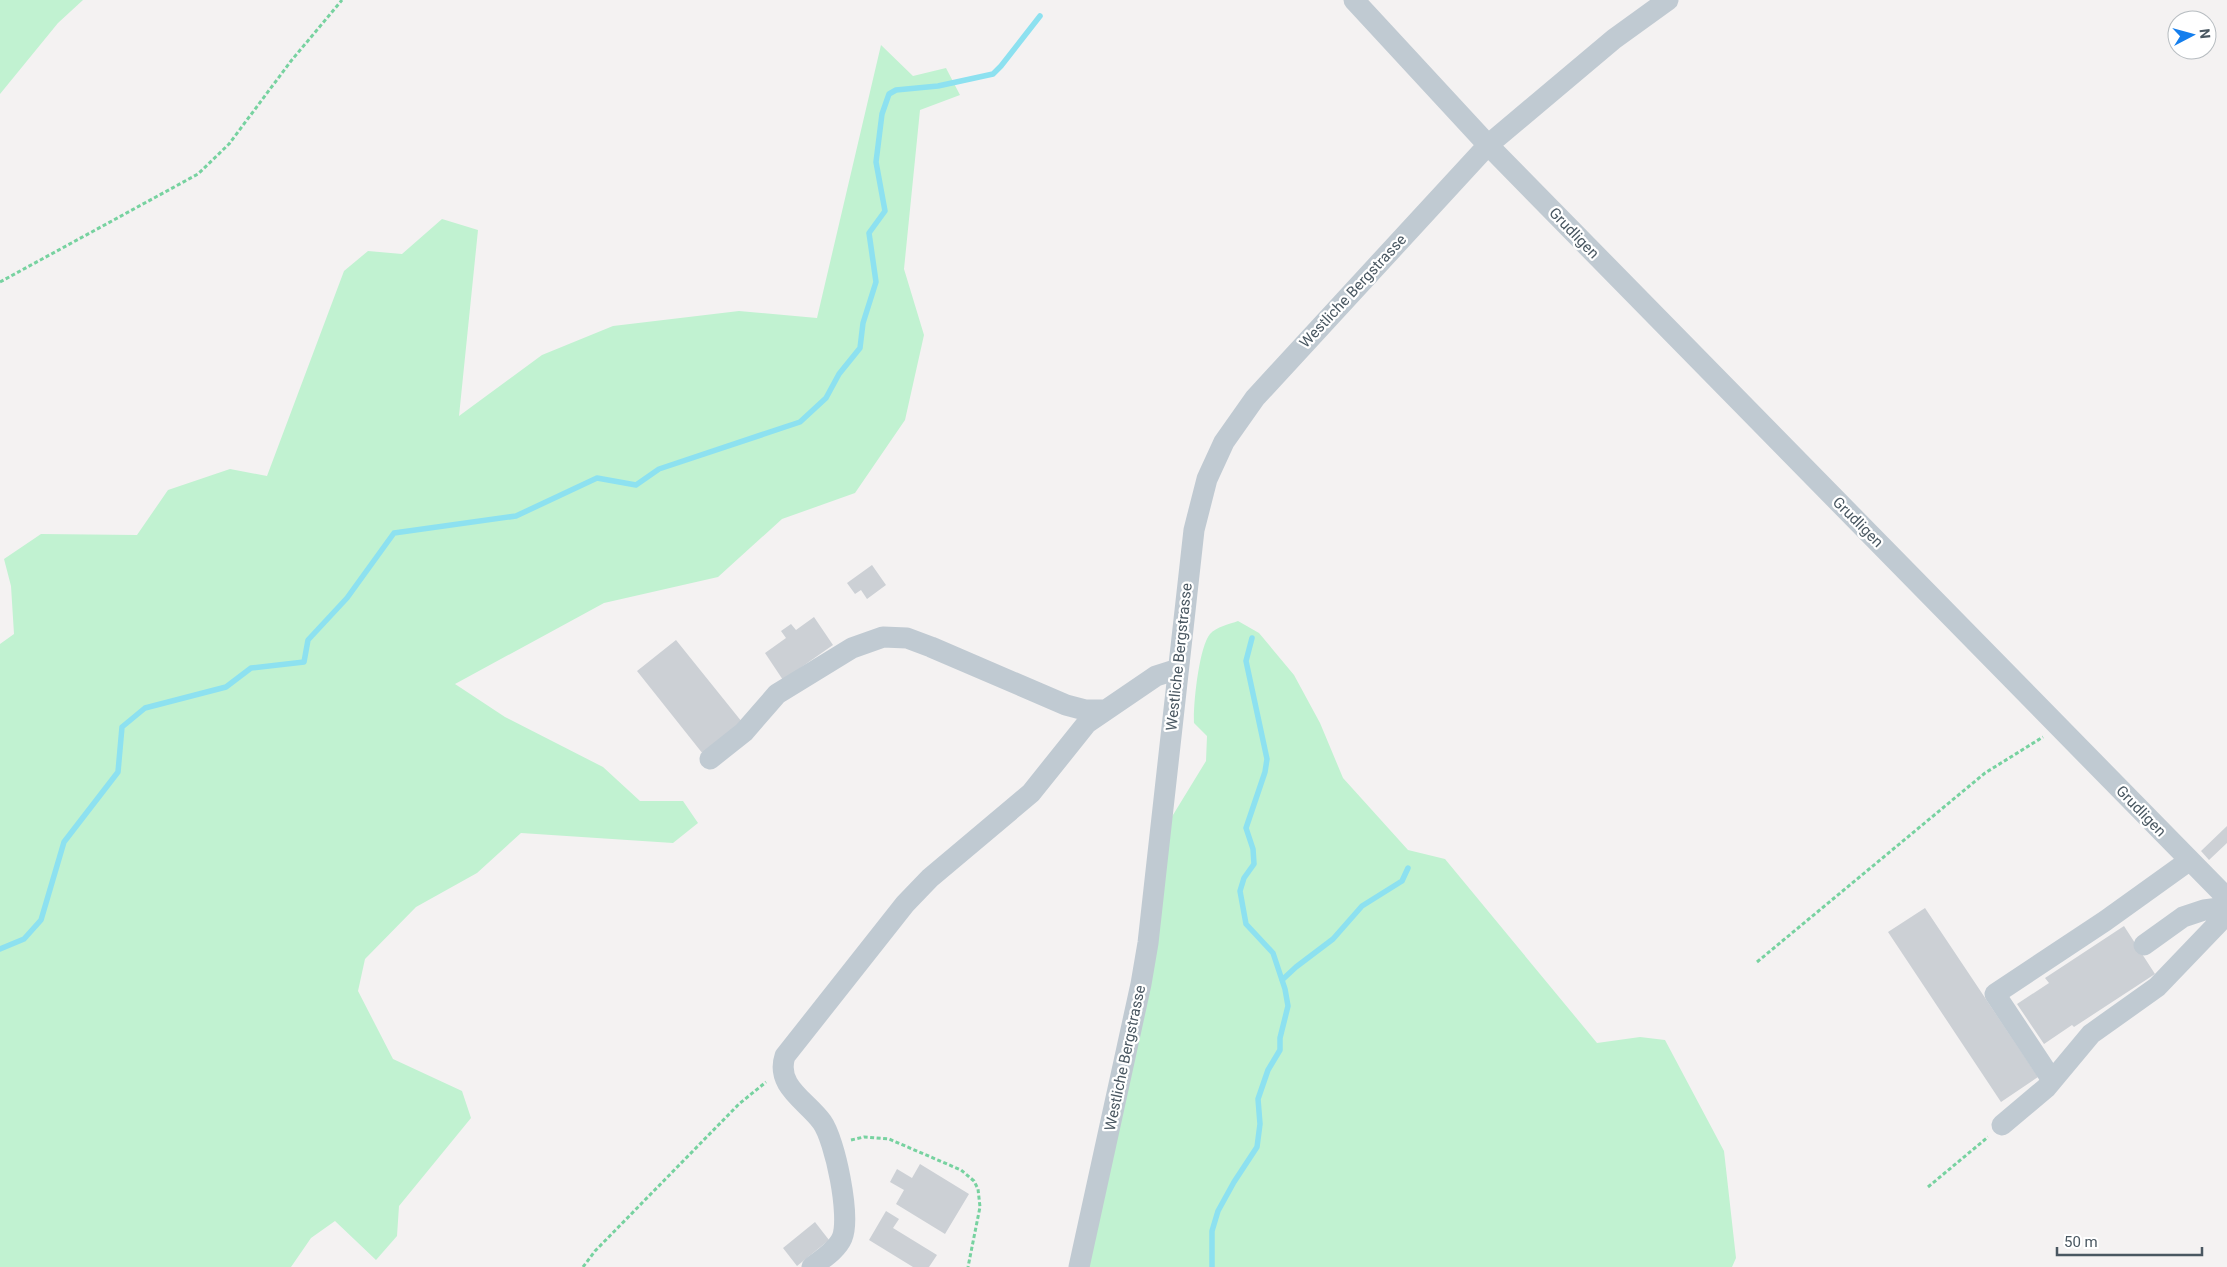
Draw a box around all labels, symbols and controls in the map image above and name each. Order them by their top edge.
north arrow [2167,10,2217,60]
text: N [2196,28,2213,39]
street label: Grudligen [1545,204,1603,262]
street label: Westliche Bergstrasse [1296,231,1410,351]
street label: Grudligen [1829,493,1887,551]
street label: Westliche Bergstrasse [1162,582,1196,732]
street label: Grudligen [2112,782,2170,840]
street label: Westliche Bergstrasse [1101,983,1149,1132]
scale bar [2057,1224,2202,1256]
text: 50 m [2064,1233,2098,1251]

